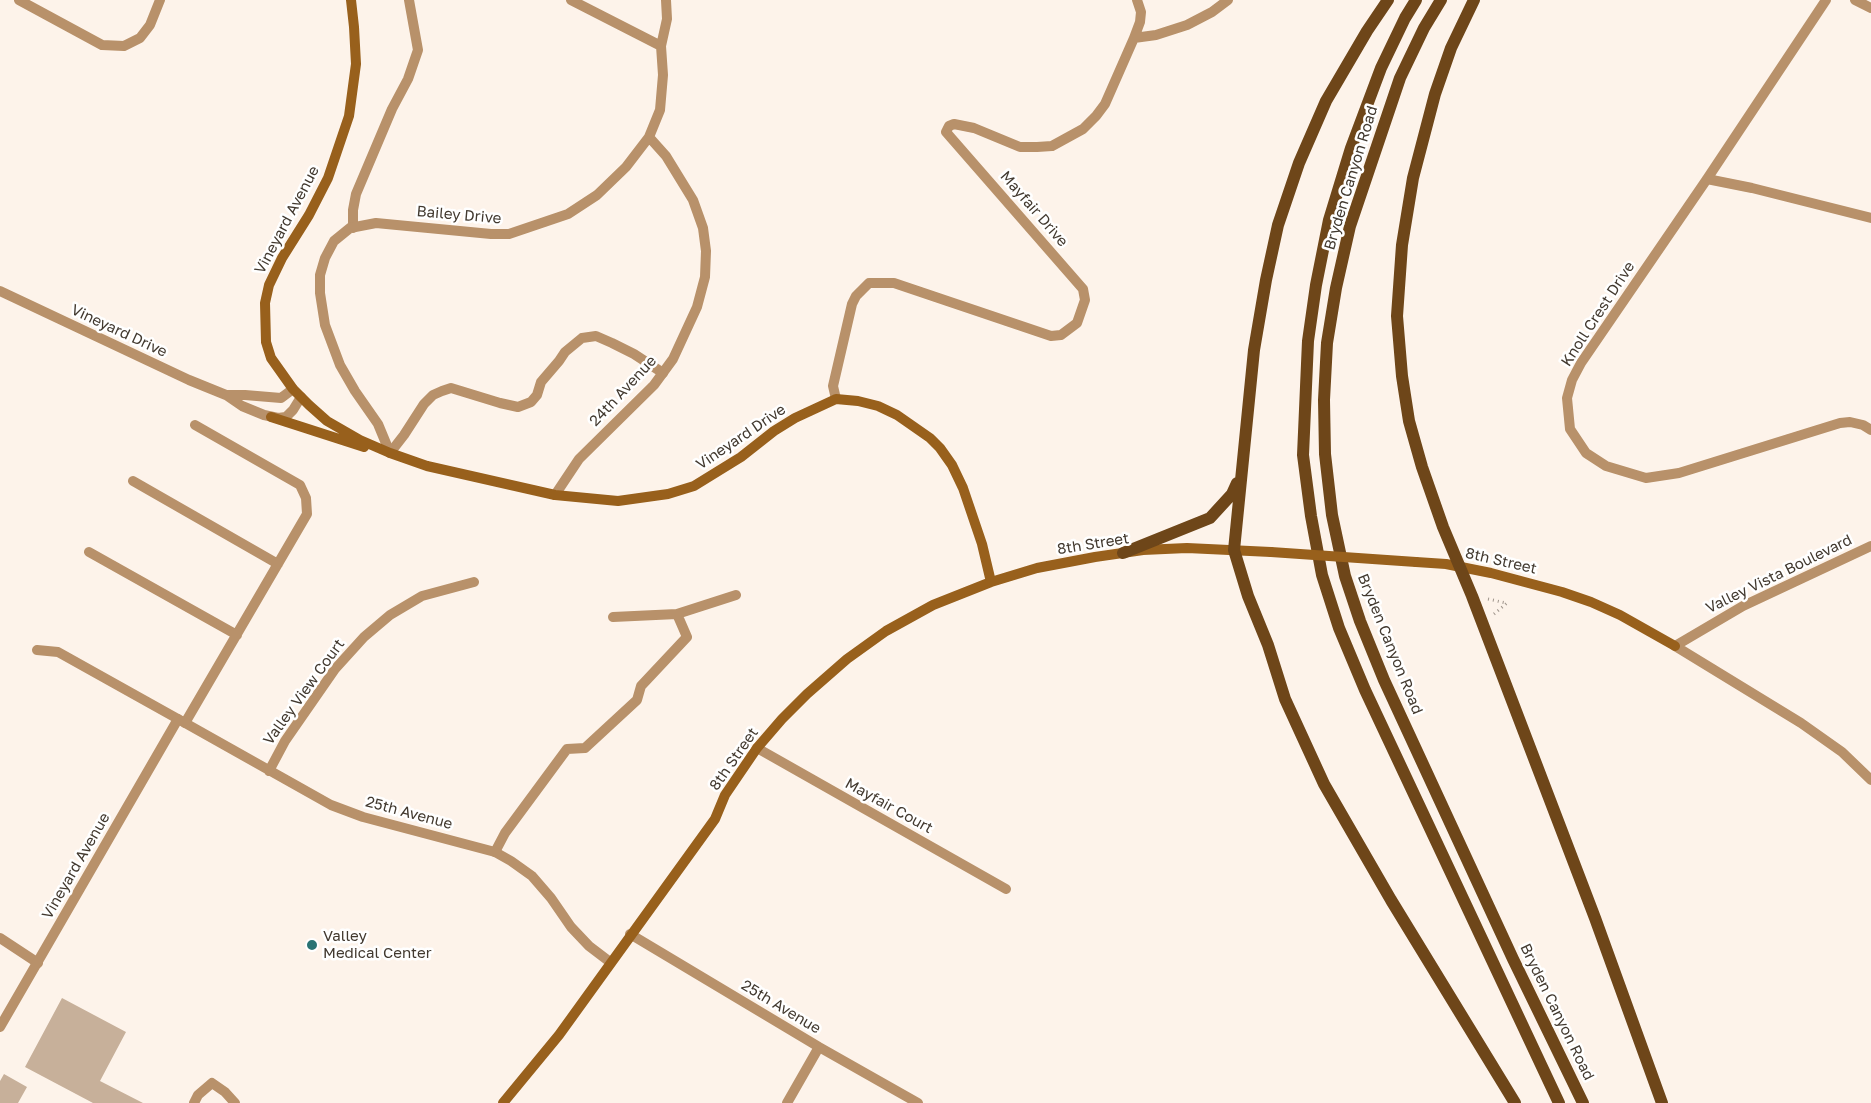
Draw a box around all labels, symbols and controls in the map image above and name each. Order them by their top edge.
street label: Bryden Canyon Road [1320,104,1382,252]
street label: Vineyard Avenue [251,163,323,277]
street label: Mayfair Drive [996,168,1072,250]
street label: Bailey Drive [416,202,502,228]
street label: Knoll Crest Drive [1557,258,1639,370]
street label: Vineyard Drive [68,301,170,361]
street label: 24th Avenue [586,352,660,430]
street label: Vineyard Drive [693,400,789,474]
street label: 8th Street [1056,529,1130,559]
street label: Valley Vista Boulevard [1703,531,1855,617]
street label: 8th Street [1464,544,1538,578]
street label: Bryden Canyon Road [1354,571,1426,717]
street label: Valley View Court [260,636,348,748]
street label: 8th Street [706,724,762,794]
street label: Mayfair Court [842,775,936,837]
street label: 25th Avenue [364,793,454,833]
street label: Vineyard Avenue [38,810,114,922]
place label: Valley Medical Center [323,927,432,962]
marker: Valley Medical Center [305,938,319,952]
street label: Bryden Canyon Road [1516,941,1598,1083]
street label: 25th Avenue [738,976,824,1038]

